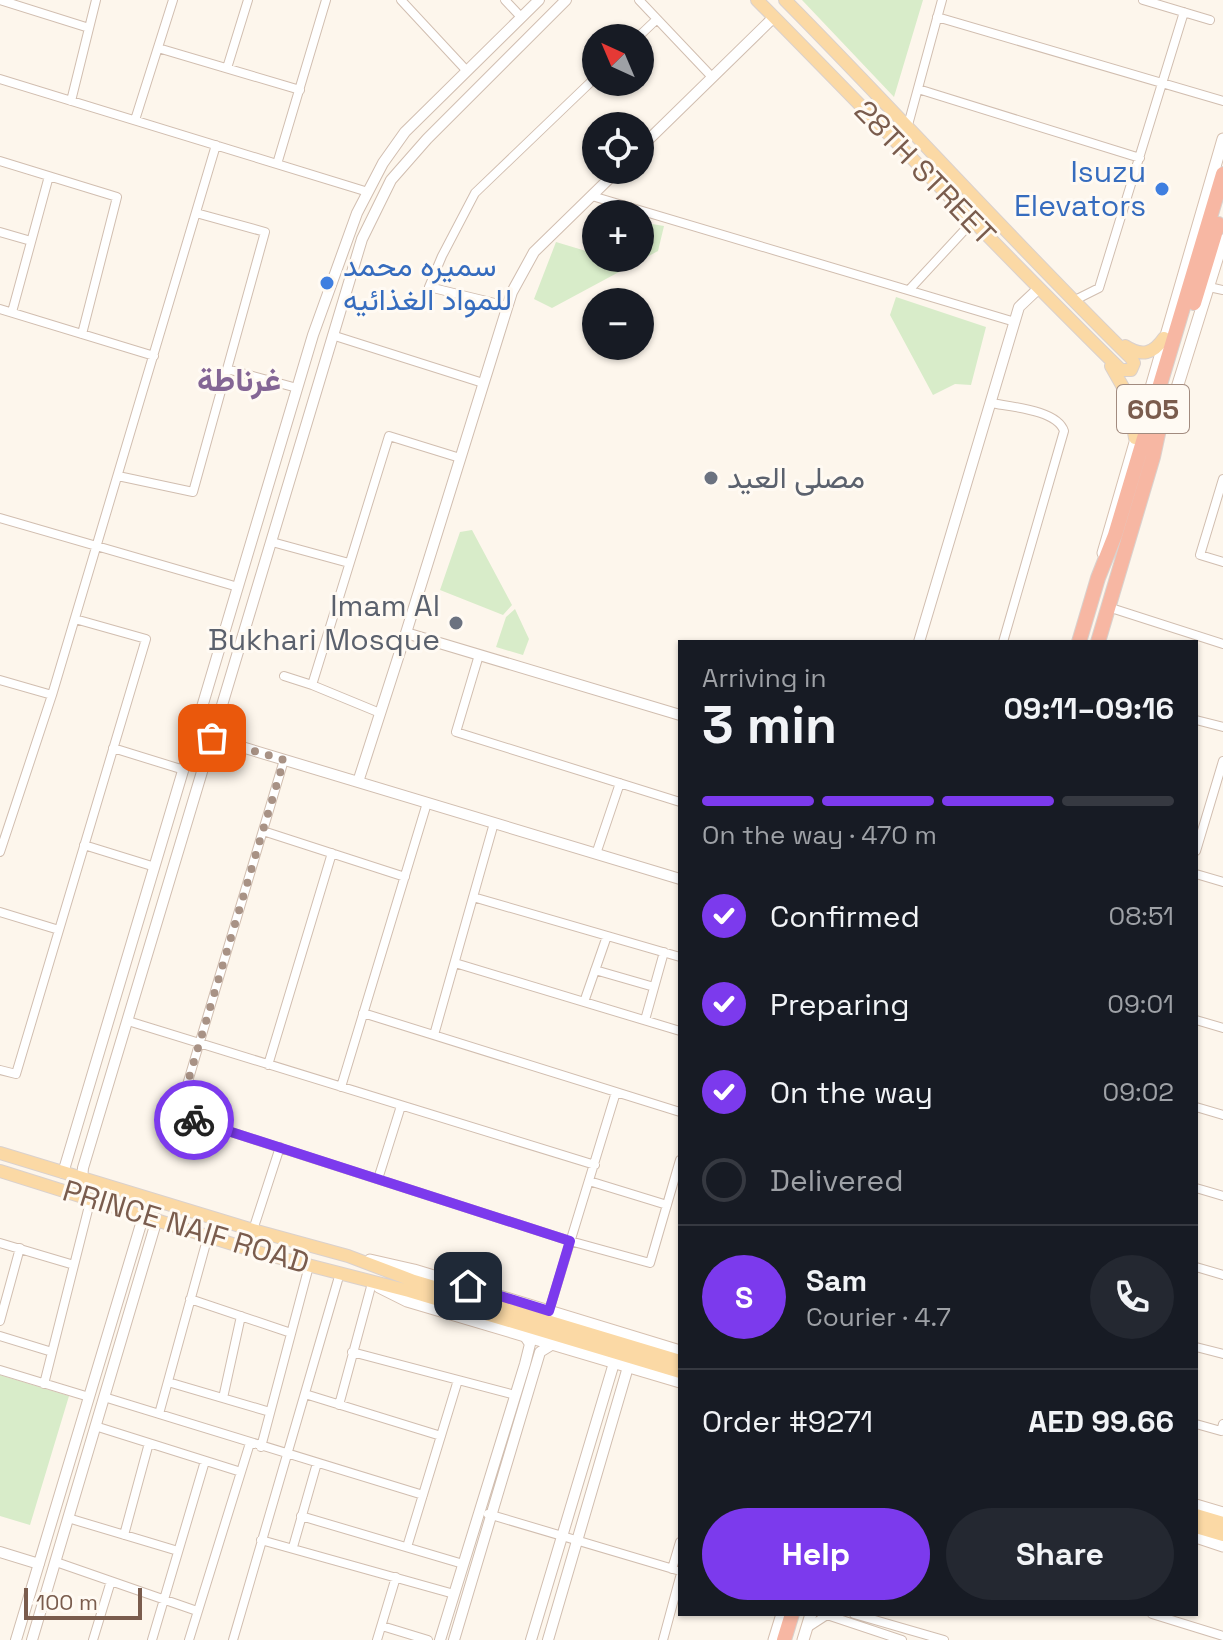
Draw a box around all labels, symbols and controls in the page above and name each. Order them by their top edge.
north arrow [582,24,654,96]
map controls [582,24,654,360]
street label: 28TH STREET [846,92,1004,254]
button: locate [582,112,654,184]
place label: Isuzu Elevators [1014,152,1146,225]
marker: Isuzu Elevators [1153,180,1171,198]
button: + [582,200,654,272]
place label: سميره محمد للمواد الغذائيه [343,246,512,319]
marker: سميره محمد للمواد الغذائيه [318,274,336,292]
button: − [582,288,654,360]
district label: غرناطة [197,360,281,400]
road number: 605 [1117,385,1189,433]
place label: مصلى العيد [727,458,865,497]
marker: مصلى العيد [702,469,720,487]
place label: Imam Al Bukhari Mosque [208,586,440,659]
marker: Imam Al Bukhari Mosque [447,614,465,632]
text: Arriving in [702,661,826,695]
text: 09:11–09:16 [1003,689,1174,728]
text: 3 min [702,692,837,758]
pin [178,704,246,772]
icon: bag [190,716,234,760]
text: On the way · 470 m [702,818,937,852]
icon: check [702,894,746,938]
text: Confirmed [770,897,920,936]
text: 08:51 [1108,899,1174,933]
icon: check [702,982,746,1026]
text: Preparing [770,985,909,1024]
text: 09:01 [1107,987,1174,1021]
icon: check [702,1070,746,1114]
text: On the way [770,1073,933,1112]
text: 09:02 [1102,1075,1174,1109]
courier [154,1080,234,1160]
icon: bike [172,1098,216,1142]
text: Delivered [770,1161,904,1200]
street label: PRINCE NAIF ROAD [58,1171,314,1283]
pin [434,1252,502,1320]
button: phone [1090,1255,1174,1339]
text: Sam [806,1261,867,1300]
icon: home [446,1264,490,1308]
text: S [735,1278,753,1317]
text: Courier · 4.7 [806,1300,951,1334]
text: Order #9271 [702,1402,873,1441]
text: AED 99.66 [1028,1402,1174,1441]
button: Help [702,1508,930,1600]
button: Share [946,1508,1174,1600]
scale bar [24,1584,142,1620]
text: 100 m [36,1588,98,1616]

